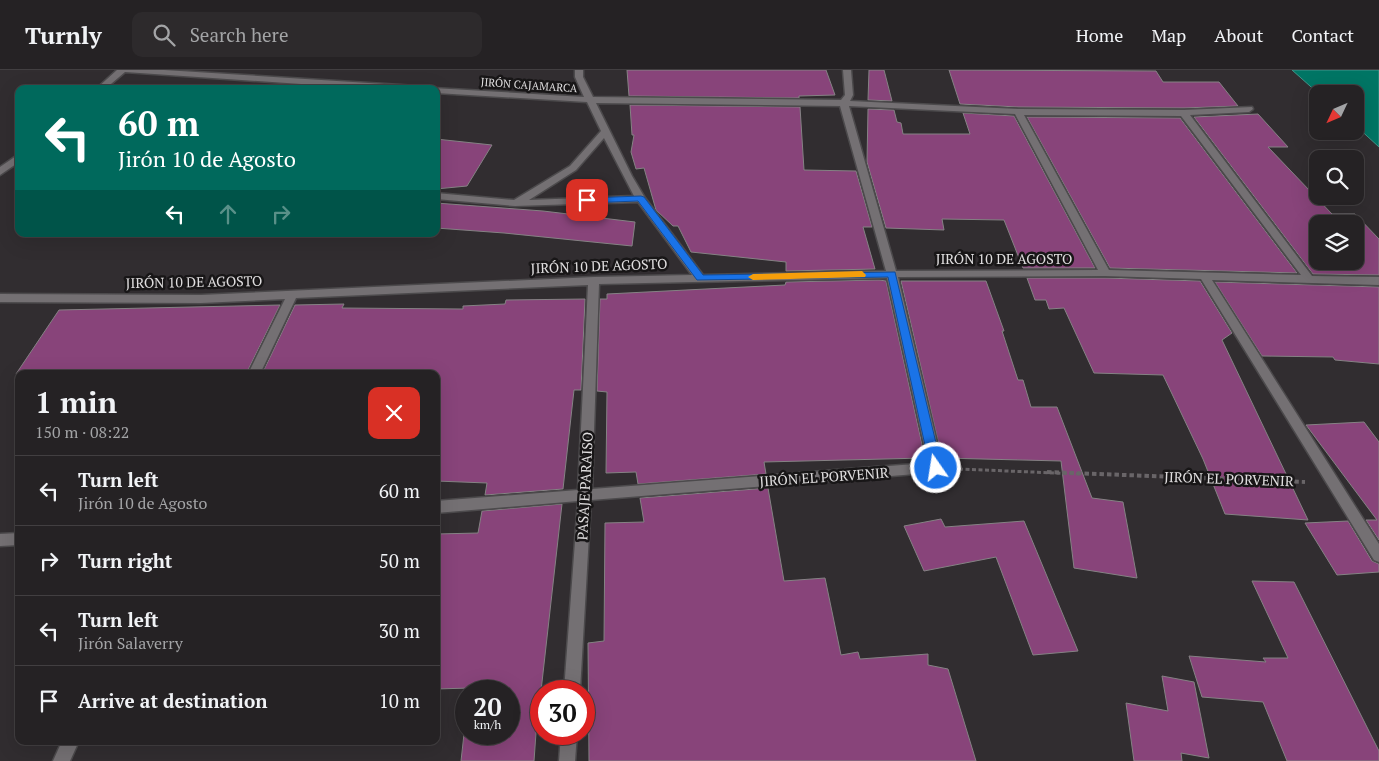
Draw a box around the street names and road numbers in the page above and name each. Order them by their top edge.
street label: JIRÓN CAJAMARCA [480,75,578,95]
street label: JIRÓN 10 DE AGOSTO [936,249,1072,268]
street label: JIRÓN 10 DE AGOSTO [530,254,668,277]
street label: JIRÓN 10 DE AGOSTO [125,271,263,292]
street label: PASAJE PARAISO [572,431,597,541]
street label: JIRÓN EL PORVENIR [759,462,889,490]
street label: JIRÓN EL PORVENIR [1164,467,1294,490]

